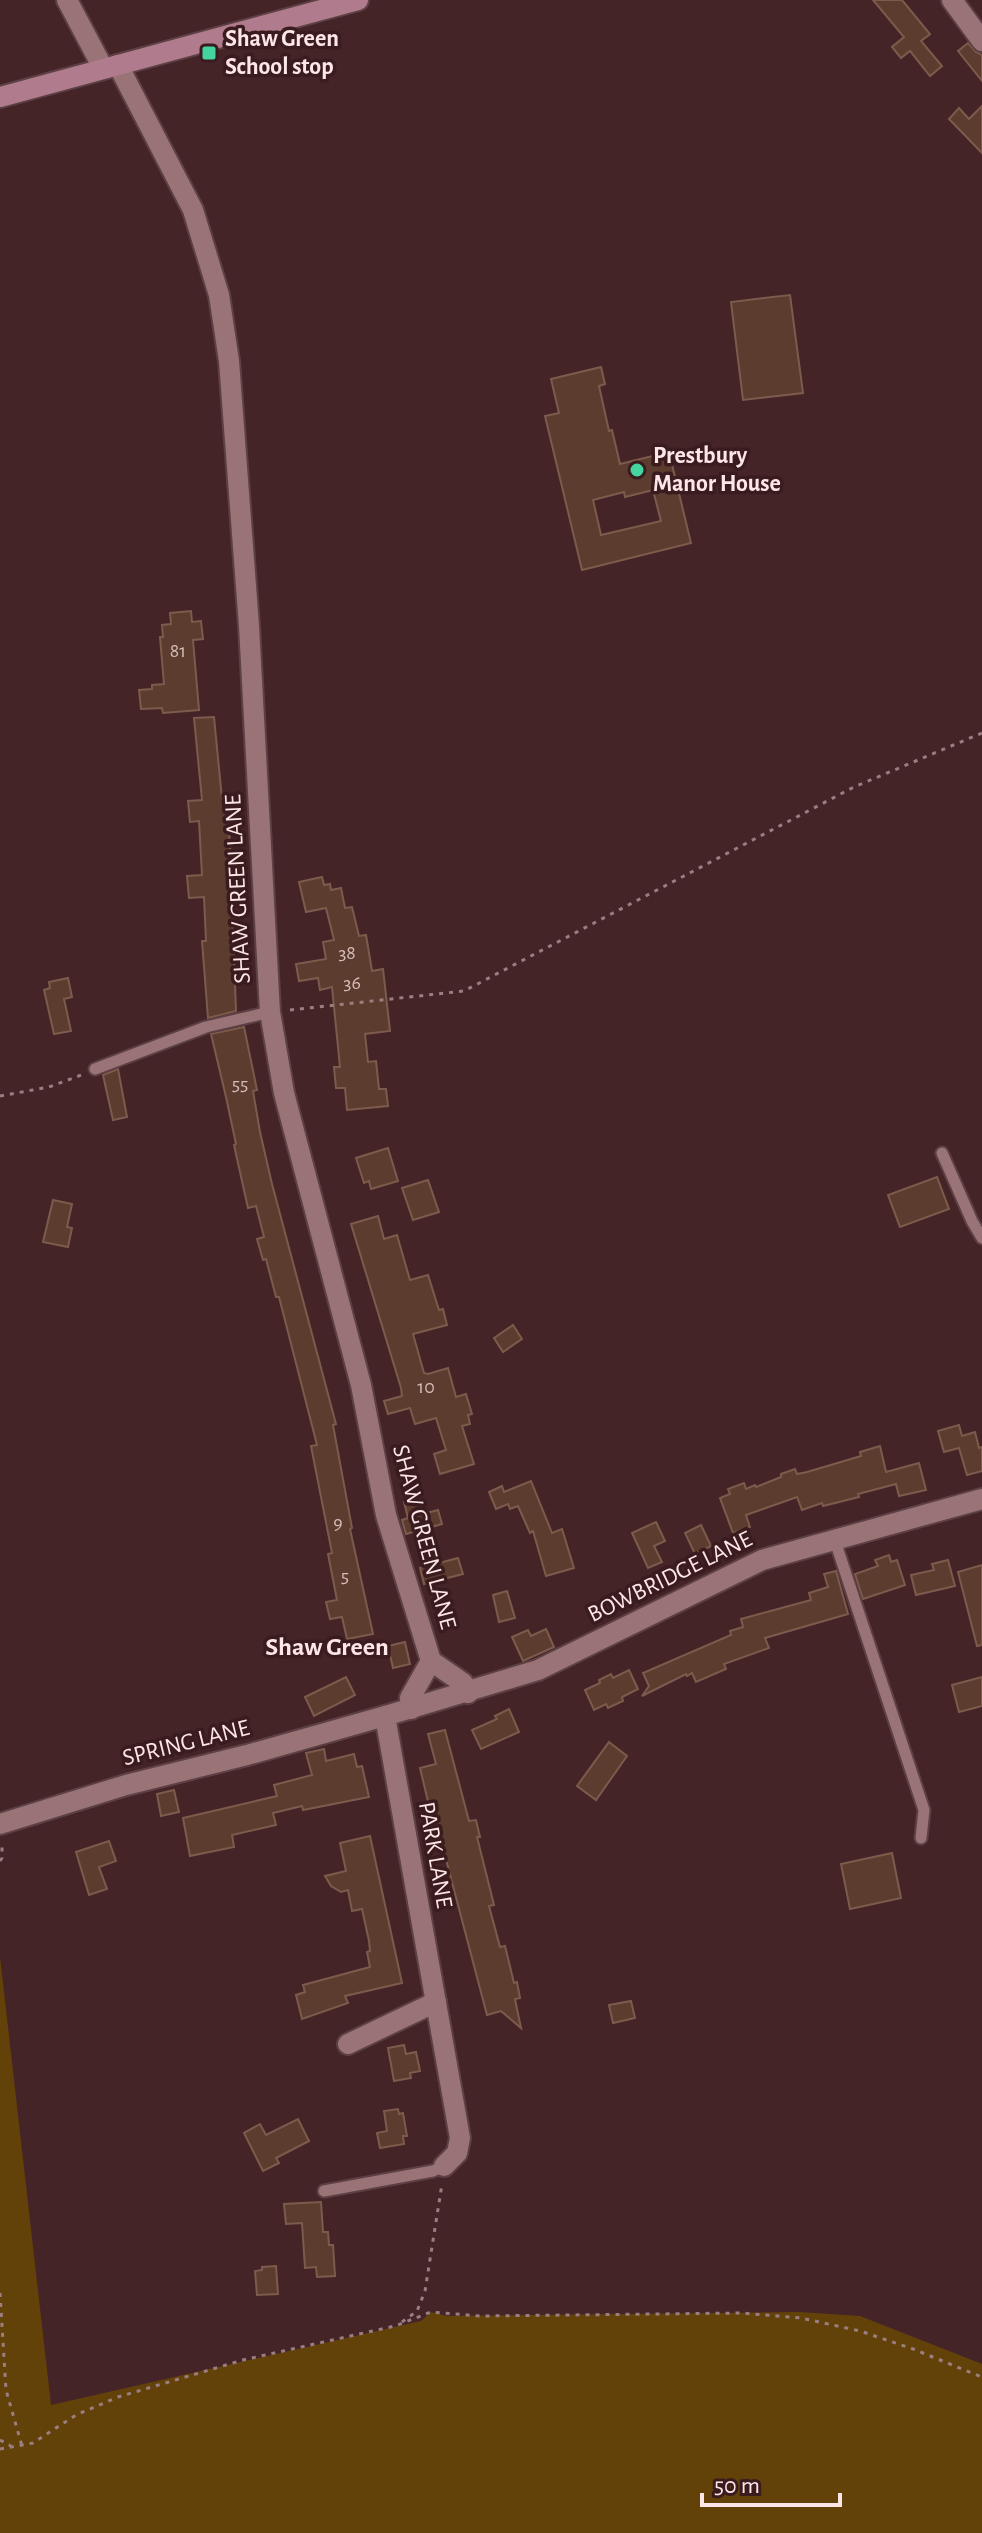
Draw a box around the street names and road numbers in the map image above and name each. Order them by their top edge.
street label: SHAW GREEN LANE [221,793,255,984]
street label: SHAW GREEN LANE [388,1442,460,1632]
street label: BOWBRIDGE LANE [584,1527,756,1627]
street label: SPRING LANE [120,1716,252,1770]
street label: PARK LANE [414,1800,456,1910]

